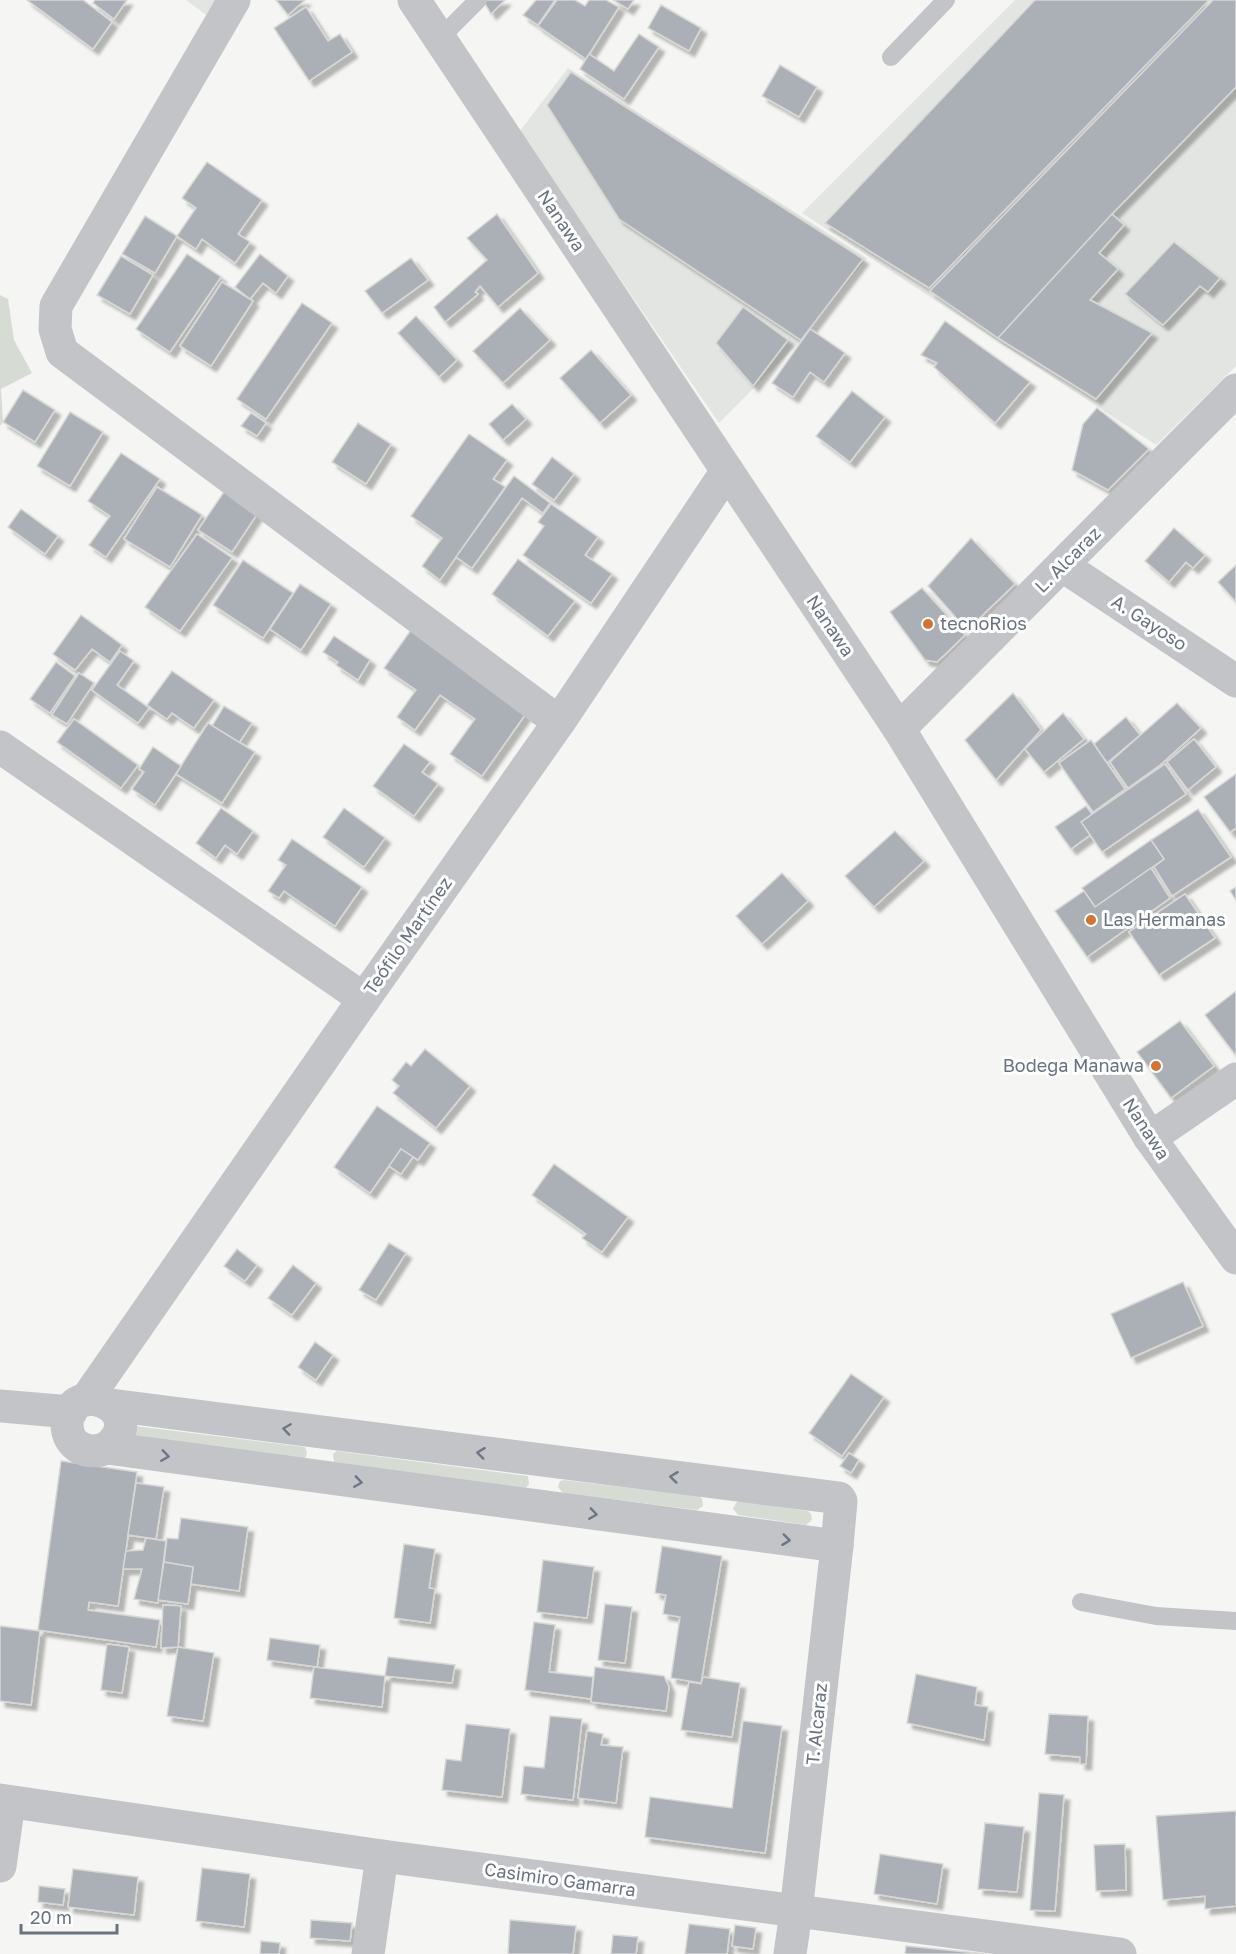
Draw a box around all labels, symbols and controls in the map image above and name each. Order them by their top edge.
street label: Nanawa [533,186,590,255]
street label: L. Alcaraz [1030,522,1105,597]
street label: A. Gayoso [1108,590,1191,655]
street label: Nanawa [802,591,859,660]
place label: tecnoRios [940,612,1027,634]
marker: tecnoRios [921,617,935,631]
street label: Teófilo Martínez [358,872,456,999]
place label: Las Hermanas [1103,908,1226,930]
marker: Las Hermanas [1084,913,1098,927]
place label: Bodega Manawa [1003,1054,1144,1076]
marker: Bodega Manawa [1149,1059,1163,1073]
street label: Nanawa [1119,1093,1175,1164]
one-way arrow [283,1423,292,1436]
one-way arrow [476,1447,485,1460]
one-way arrow [160,1449,169,1461]
one-way arrow [670,1472,679,1484]
one-way arrow [353,1476,362,1488]
one-way arrow [588,1508,597,1520]
one-way arrow [781,1533,790,1546]
street label: T. Alcaraz [801,1682,831,1766]
street label: Casimiro Gamarra [483,1857,637,1901]
scale bar [21,1897,117,1935]
text: 20 m [30,1906,72,1928]

